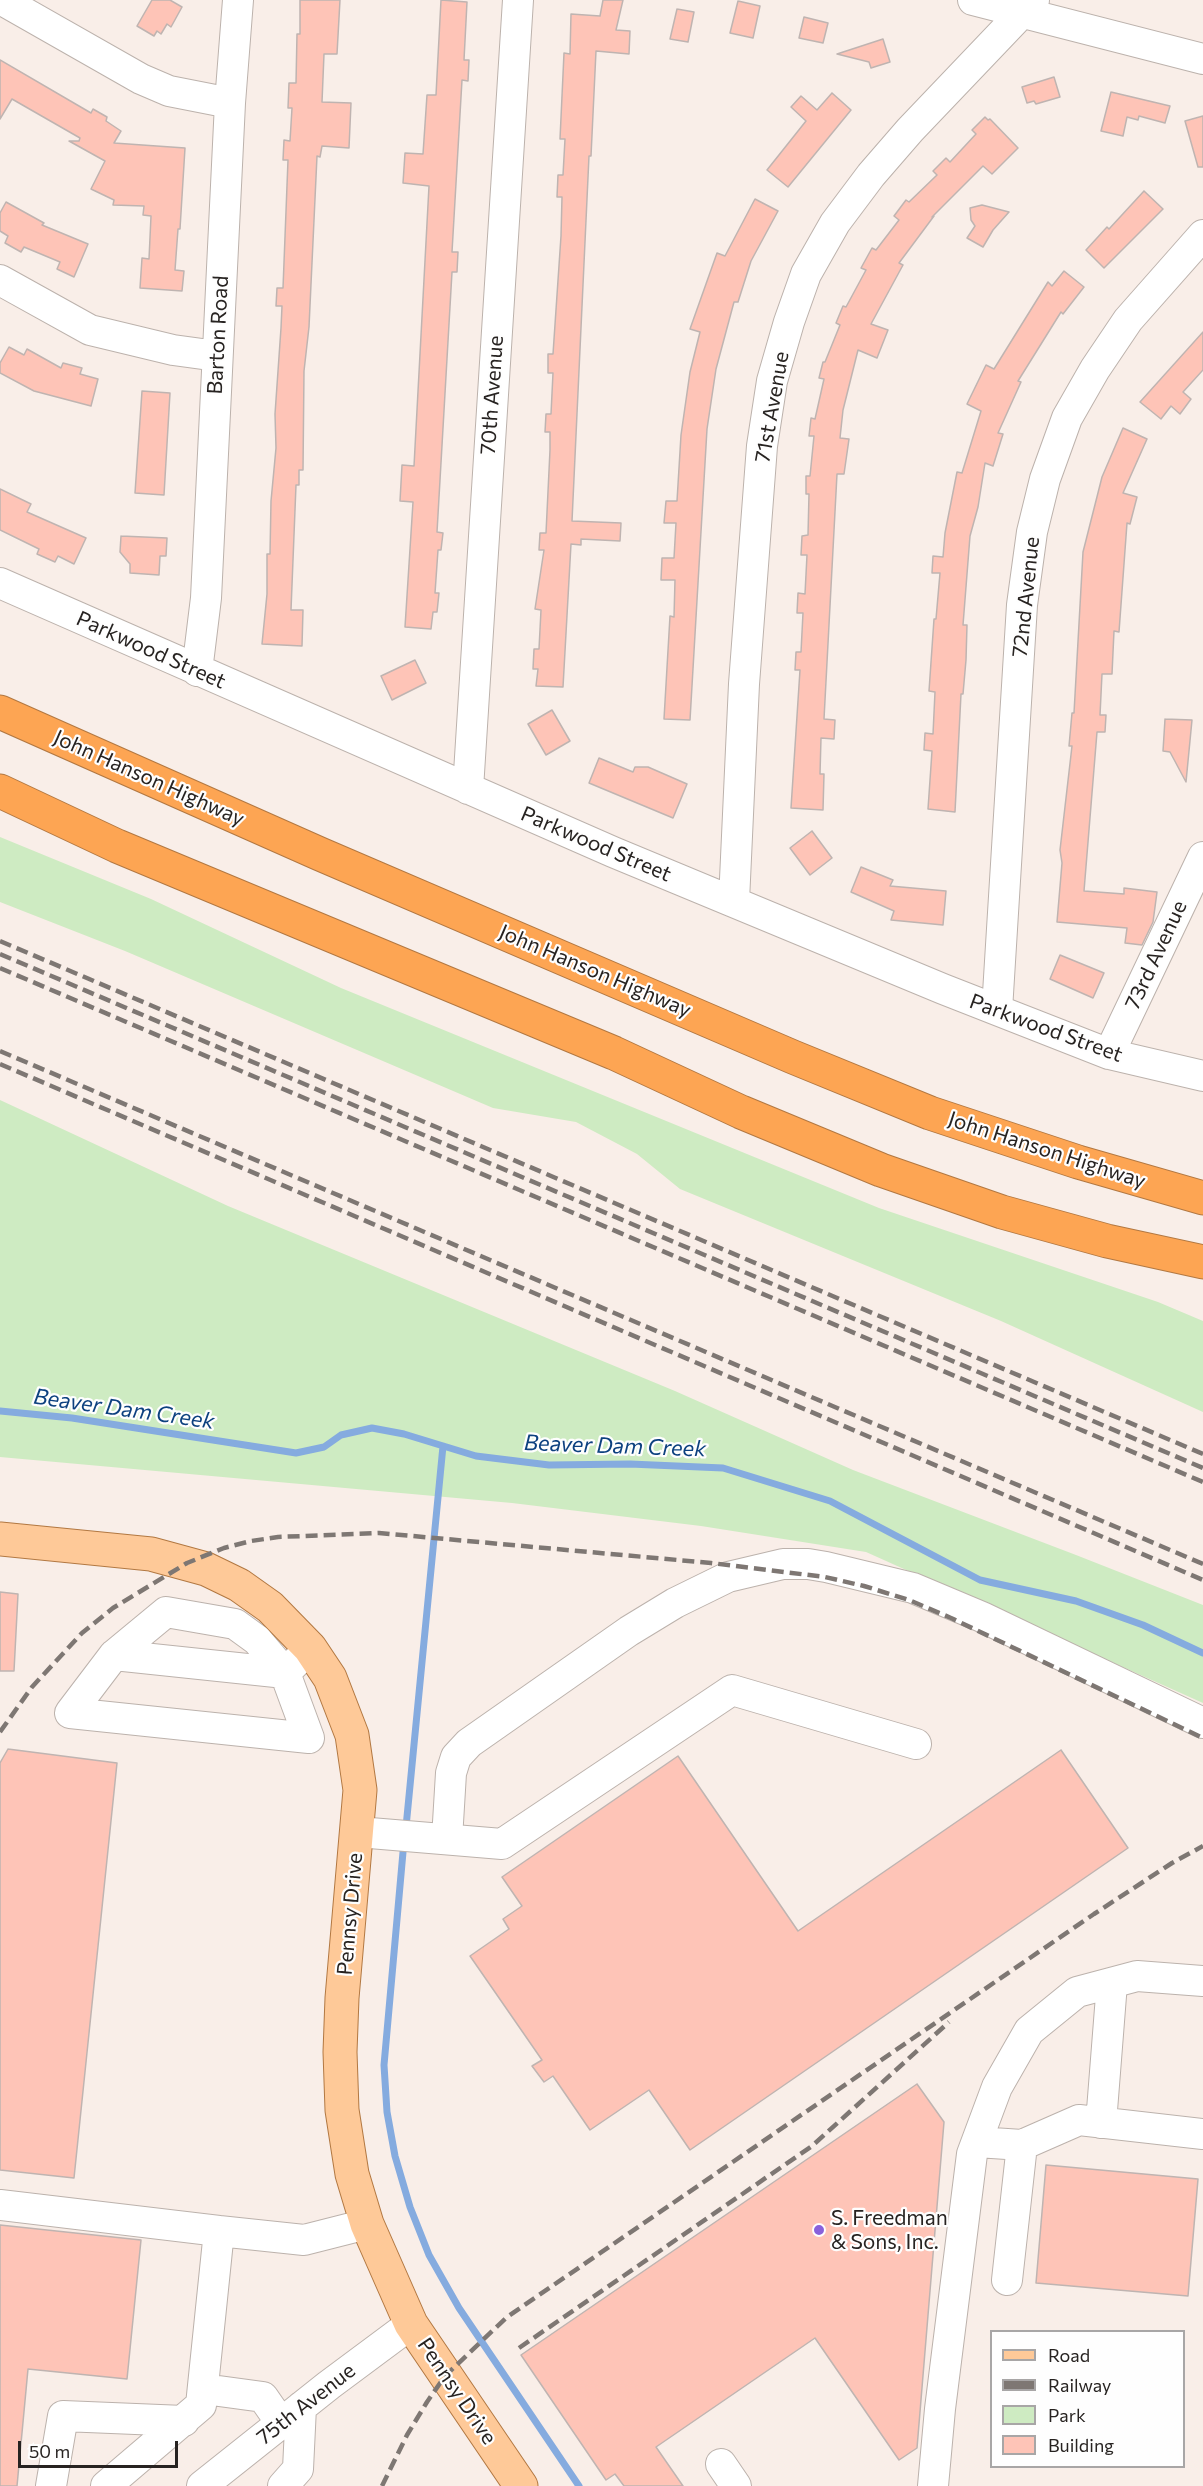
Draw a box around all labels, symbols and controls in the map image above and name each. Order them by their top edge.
street label: Barton Road [202,275,234,395]
street label: 70th Avenue [475,335,509,455]
street label: 71st Avenue [750,350,794,464]
street label: 72nd Avenue [1007,536,1045,658]
street label: Parkwood Street [72,606,230,694]
street label: John Hanson Highway [50,725,248,831]
street label: Parkwood Street [517,801,675,887]
street label: 73rd Avenue [1120,897,1192,1013]
street label: John Hanson Highway [495,919,695,1023]
street label: Parkwood Street [966,989,1126,1067]
street label: John Hanson Highway [945,1106,1149,1194]
water label: Beaver Dam Creek [32,1383,216,1435]
water label: Beaver Dam Creek [523,1430,707,1462]
street label: Pennsy Drive [332,1852,368,1976]
place label: S. Freedman & Sons, Inc. [831,2205,948,2255]
marker: S. Freedman & Sons, Inc. [812,2223,826,2237]
legend [990,2330,1185,2468]
street label: Pennsy Drive [412,2333,502,2449]
text: Road [1048,2344,1090,2366]
street label: 75th Avenue [252,2358,360,2450]
text: Railway [1048,2374,1111,2396]
text: Park [1048,2404,1086,2426]
scale bar [21,2429,182,2467]
text: Building [1048,2434,1114,2456]
text: 50 m [29,2440,70,2462]

